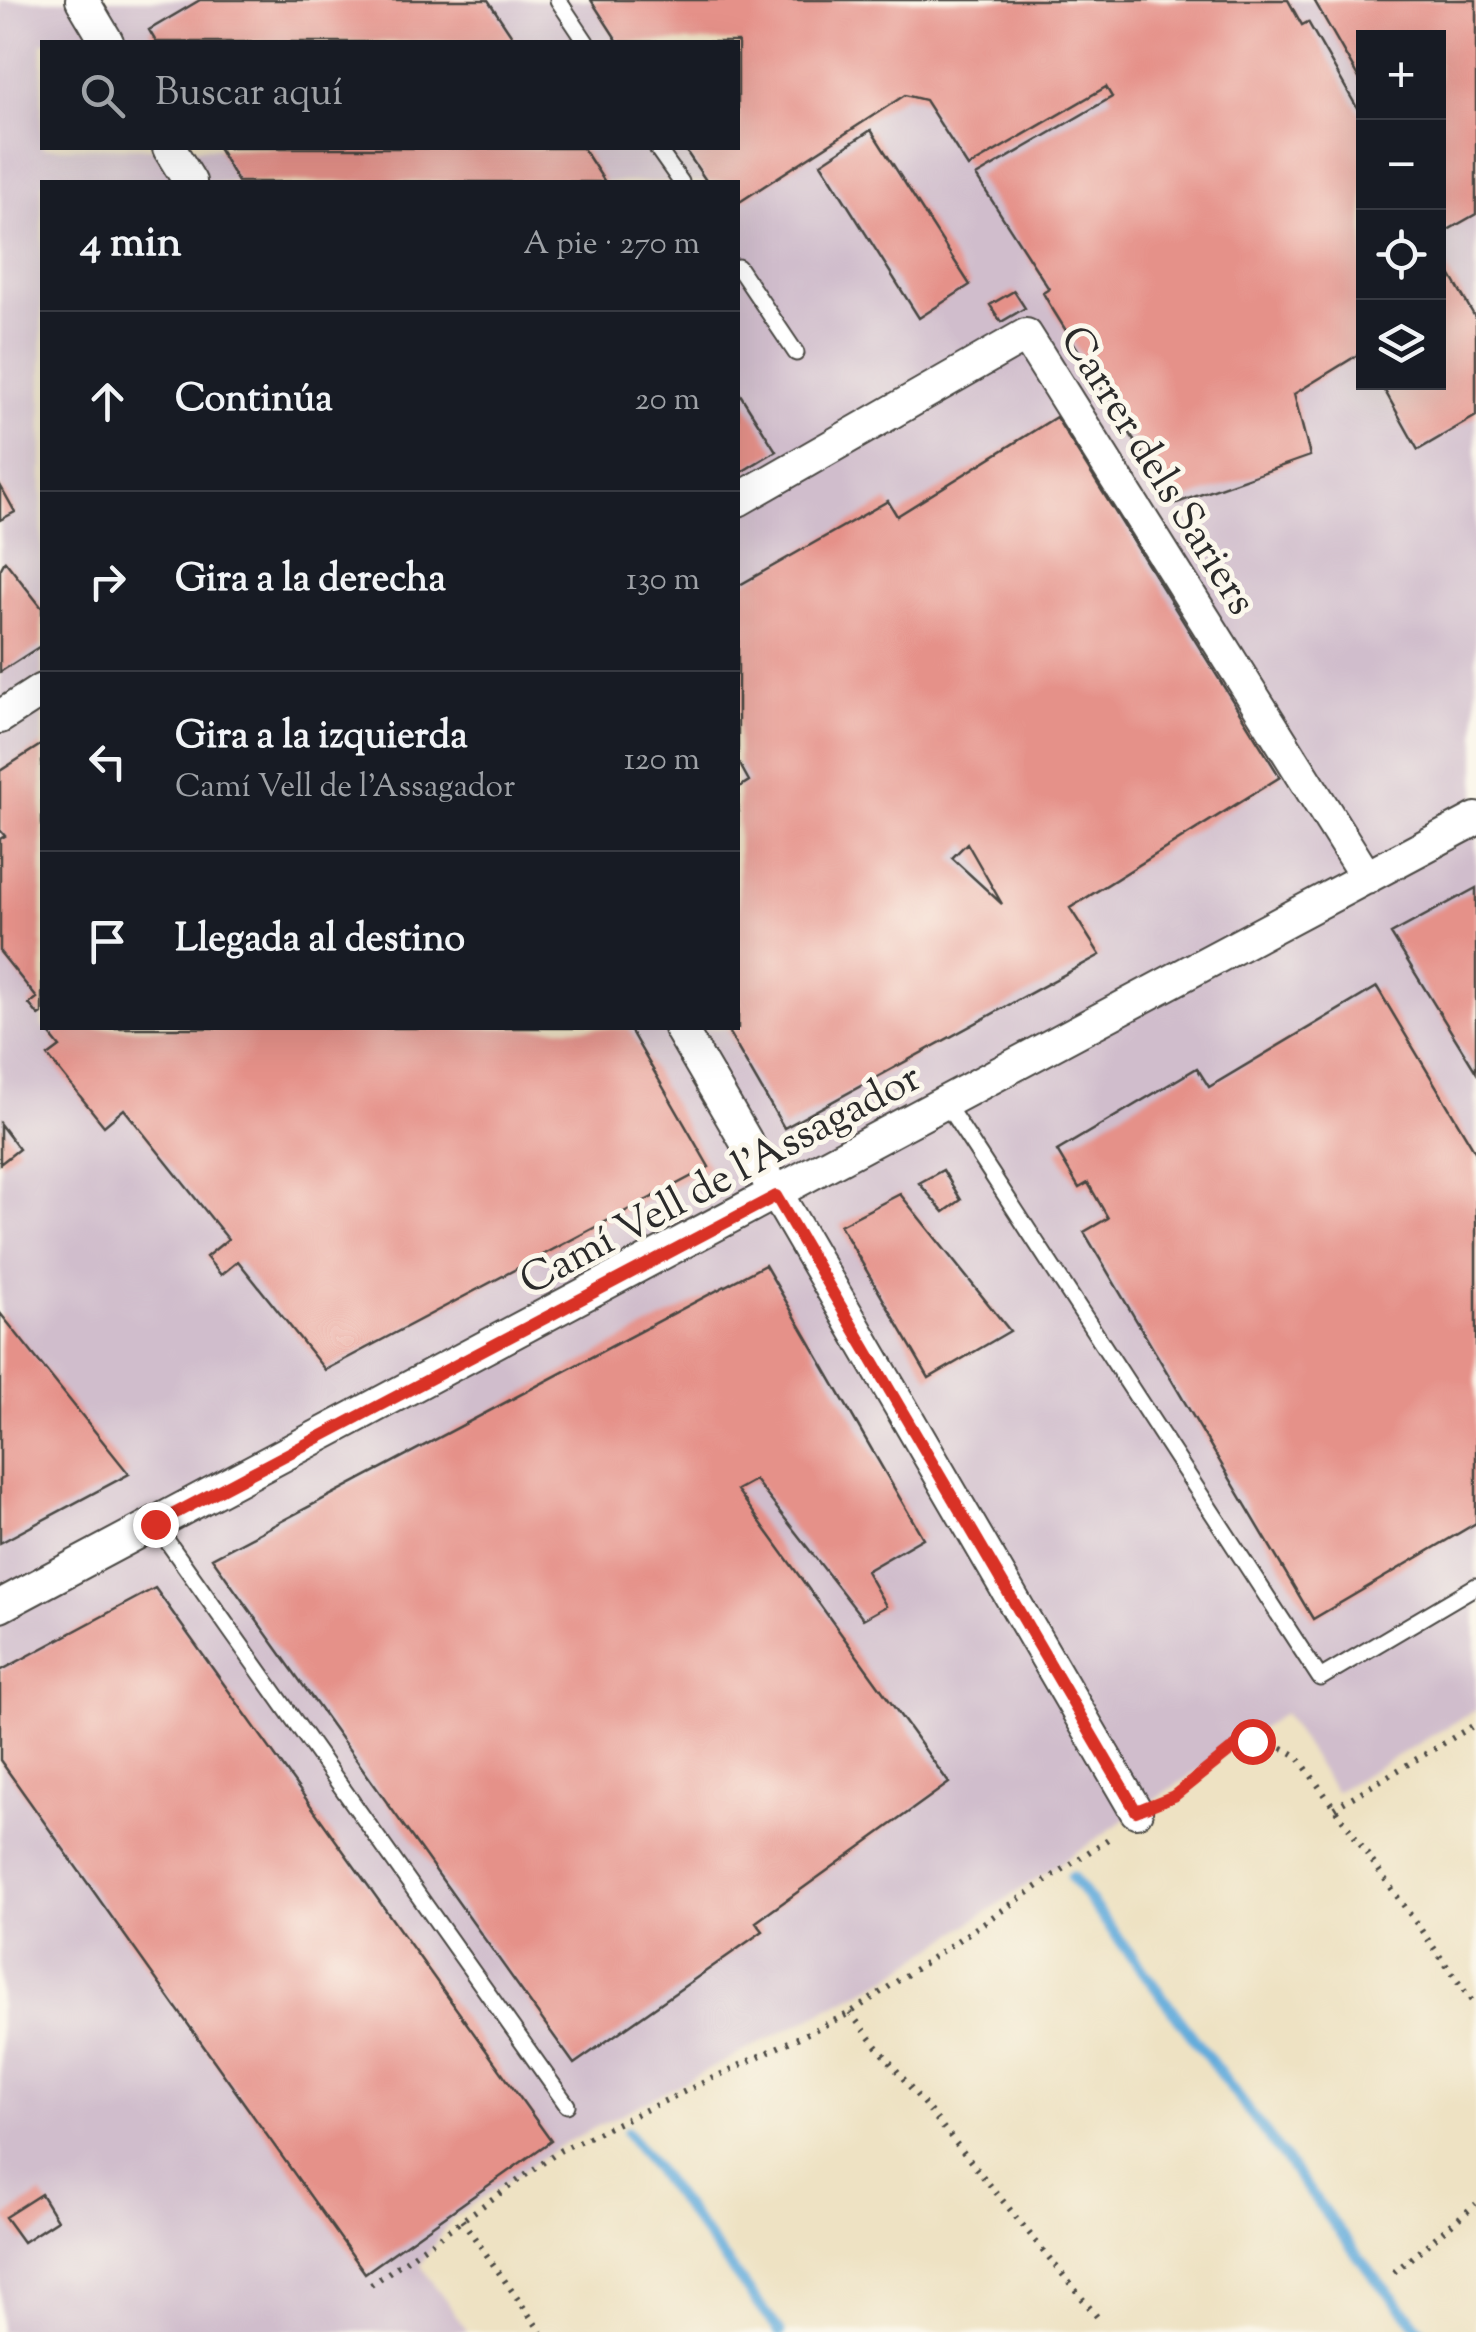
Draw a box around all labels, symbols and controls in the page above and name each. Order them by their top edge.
map controls [1356,30,1446,390]
button: + [1356,30,1446,120]
search box [40,40,740,150]
icon: search [75,68,130,123]
text: Buscar aquí [155,68,343,122]
button: − [1356,120,1446,210]
button: locate [1356,210,1446,300]
text: 4 min [80,215,182,275]
text: A pie · 270 m [523,222,700,268]
button: layers [1356,300,1446,390]
street label: Carrer dels Sariers [1043,315,1269,628]
icon: ahead [80,374,135,429]
text: Continúa [175,374,333,428]
text: 20 m [635,378,700,424]
icon: right [80,554,135,609]
text: Gira a la derecha [175,554,446,608]
text: 130 m [626,558,700,604]
text: Gira a la izquierda [175,711,468,765]
icon: left [80,734,135,789]
text: 120 m [624,738,700,784]
text: Camí Vell de l'Assagador [175,765,515,811]
icon: arrive [80,914,135,969]
text: Llegada al destino [175,914,465,968]
street label: Camí Vell de l'Assagador [510,1050,933,1313]
route end [133,1502,179,1548]
route start [1230,1719,1276,1765]

